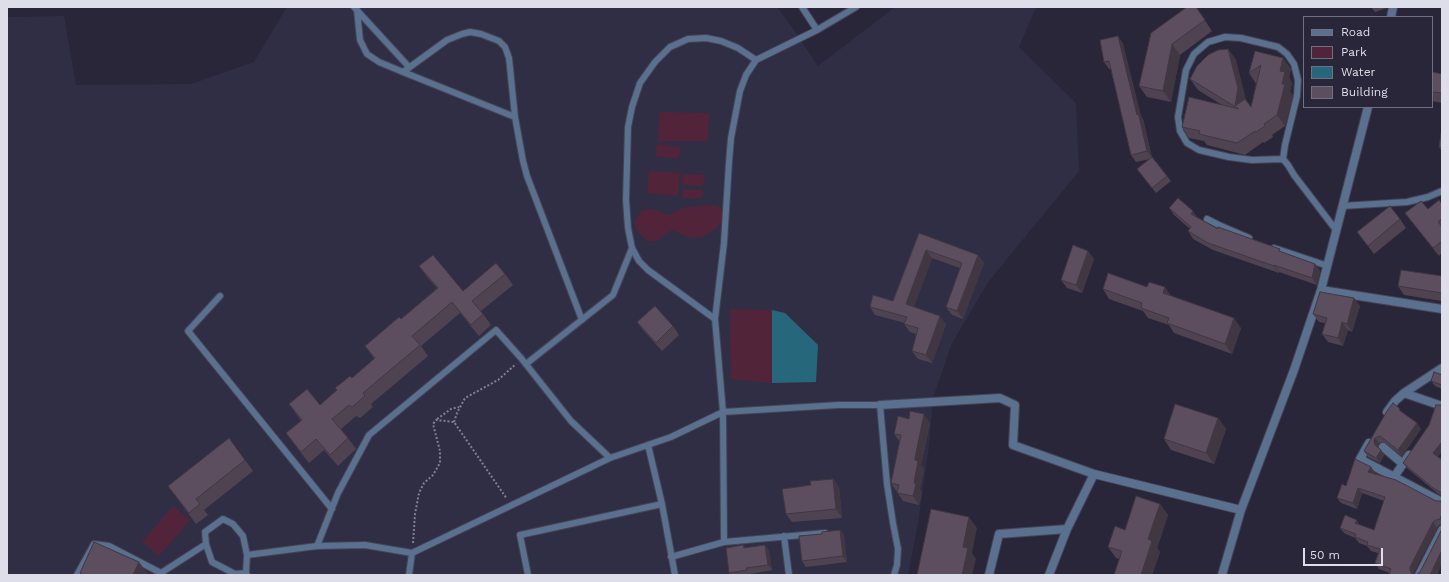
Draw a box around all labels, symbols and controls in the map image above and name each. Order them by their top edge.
legend [1303,16,1433,108]
text: Road [1341,25,1370,39]
text: Park [1341,45,1367,59]
text: Water [1341,65,1375,79]
text: Building [1341,85,1388,99]
scale bar [1305,540,1385,566]
text: 50 m [1310,548,1340,562]

